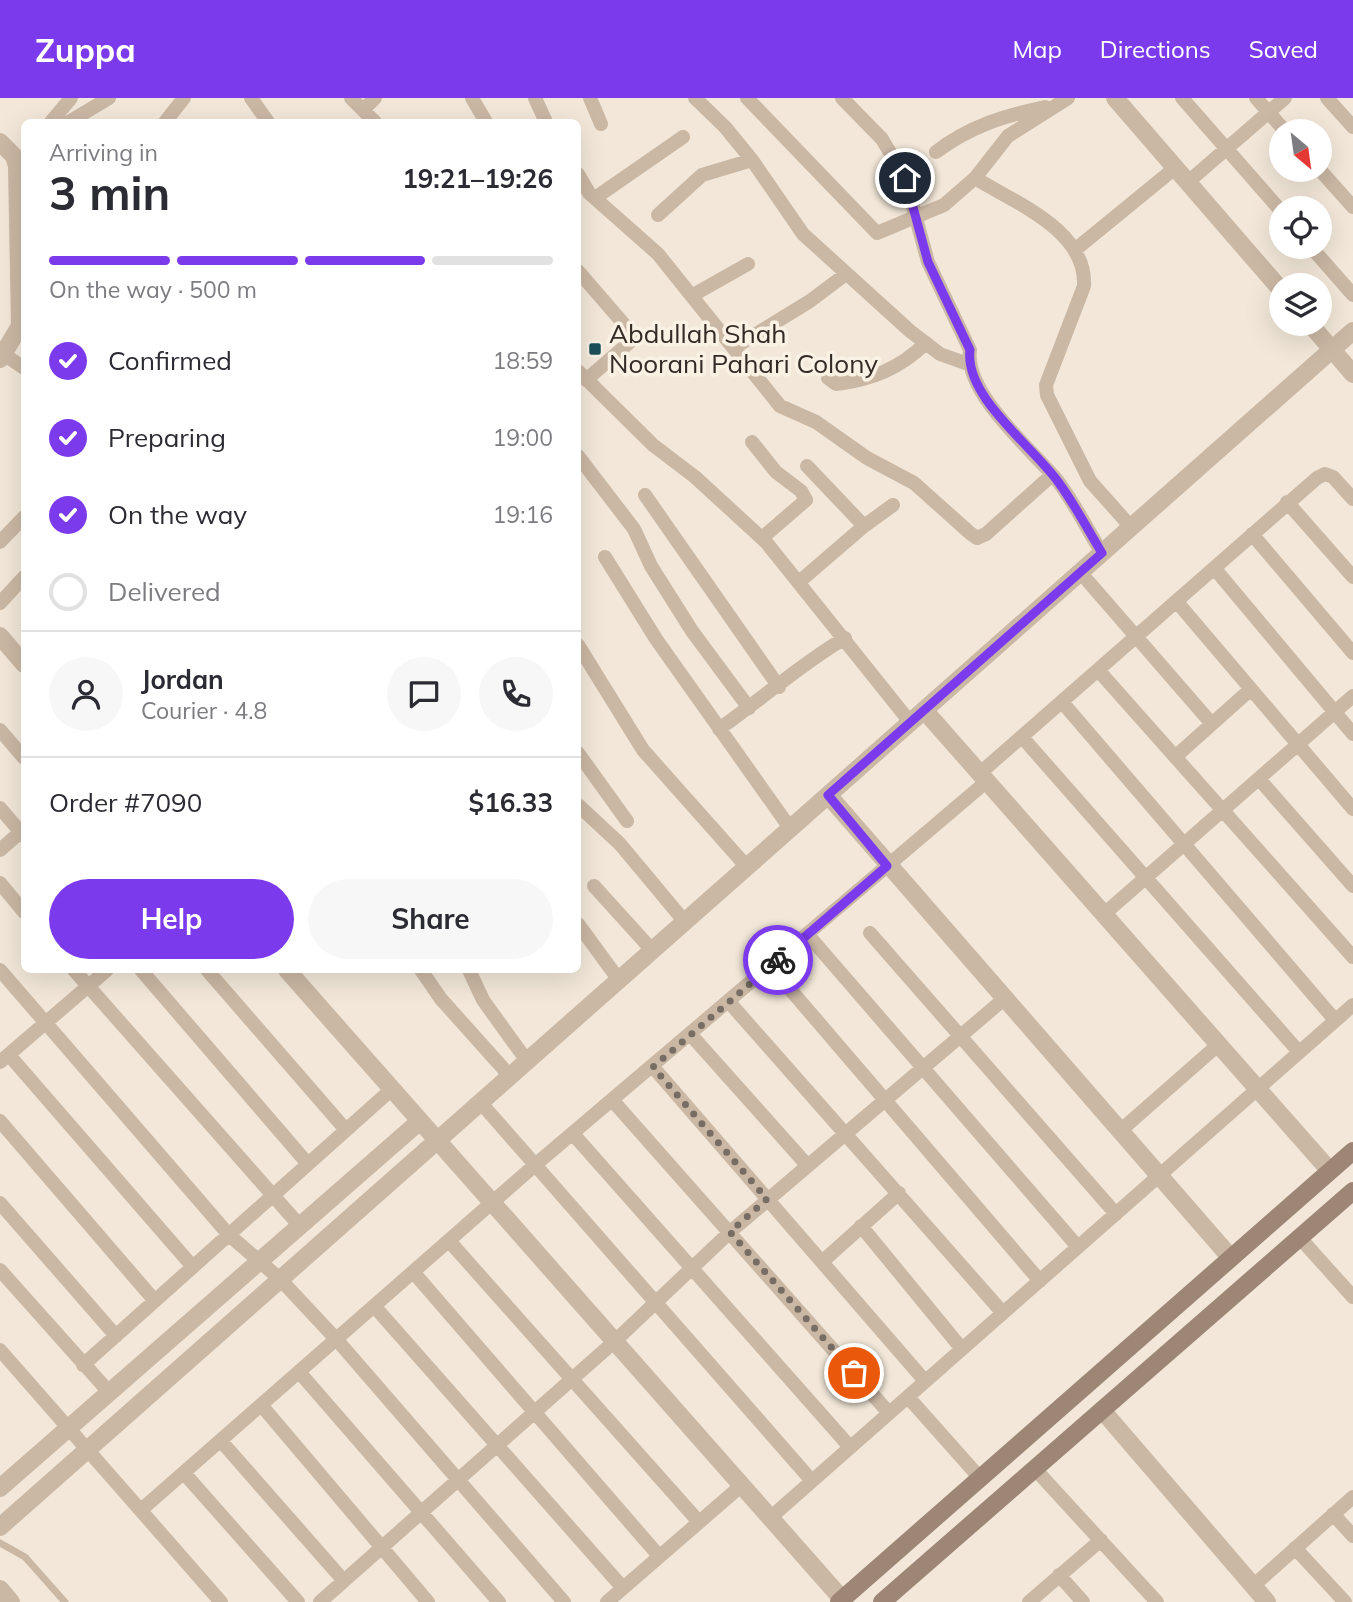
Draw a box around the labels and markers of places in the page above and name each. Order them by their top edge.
pin [875,148,935,208]
place label: Abdullah Shah Noorani Pahari Colony [609,317,878,380]
marker: Abdullah Shah Noorani Pahari Colony [587,341,603,357]
pin [824,1343,884,1403]

